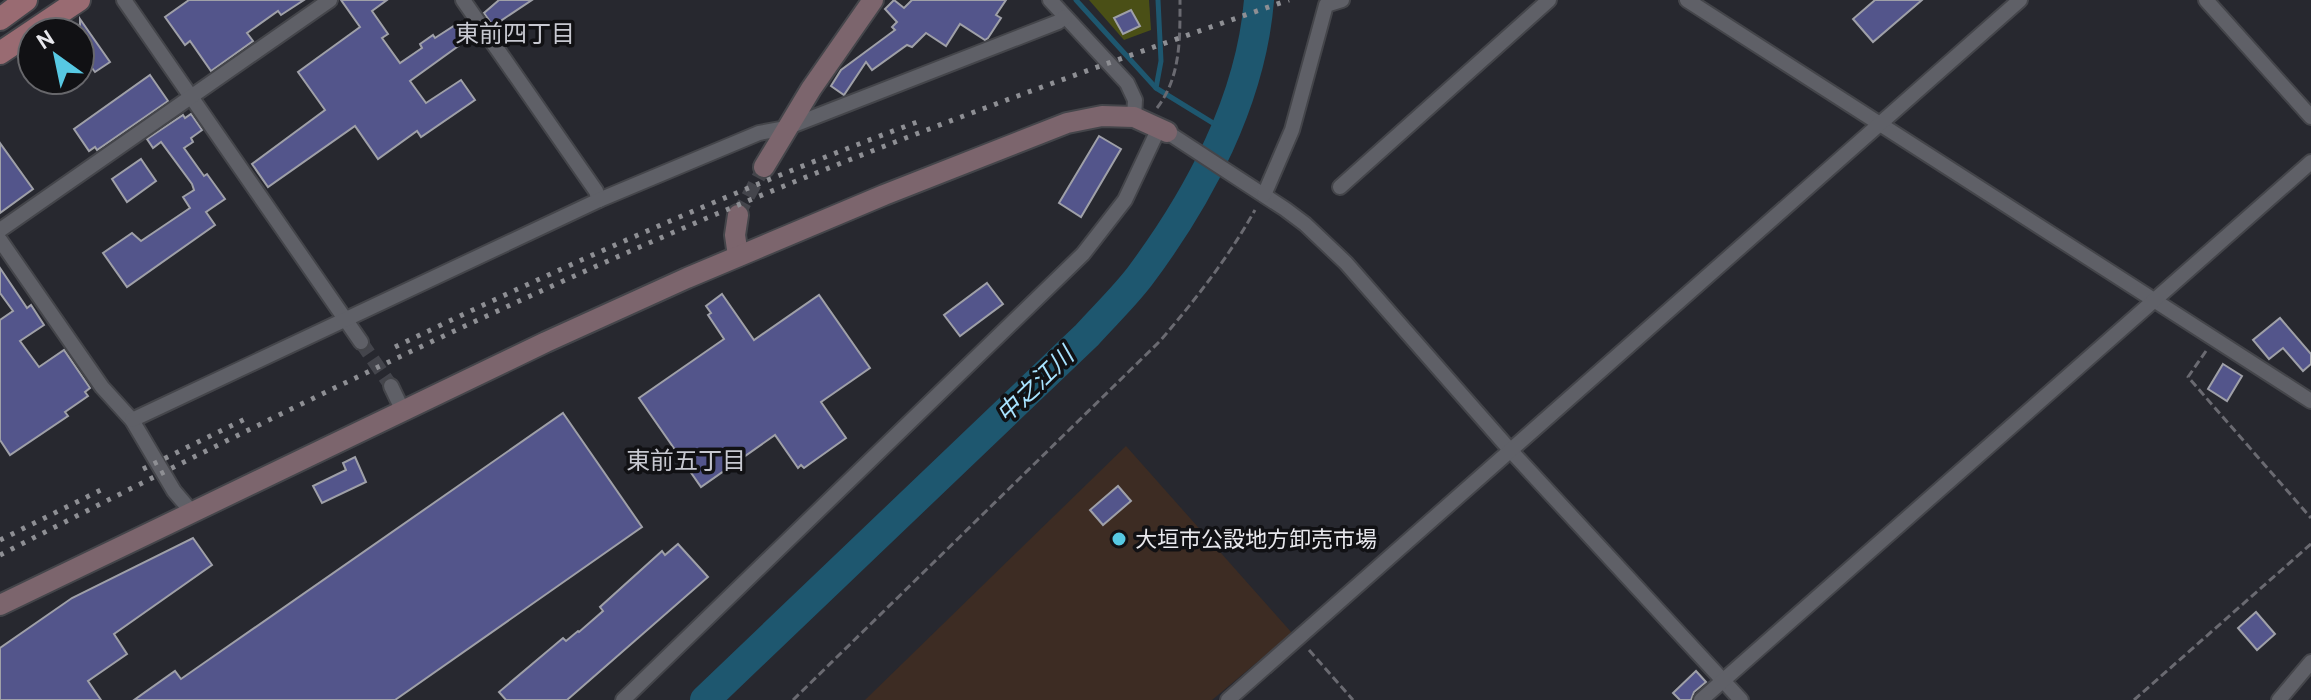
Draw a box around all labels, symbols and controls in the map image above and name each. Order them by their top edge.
north arrow [16,16,96,96]
district label: 東前四丁目 [455,19,575,48]
text: N [32,24,59,55]
water label: 中之江川 [990,339,1081,428]
district label: 東前五丁目 [626,446,746,475]
place label: 大垣市公設地方卸売市場 [1135,526,1377,553]
marker: 大垣市公設地方卸売市場 [1110,530,1128,548]

